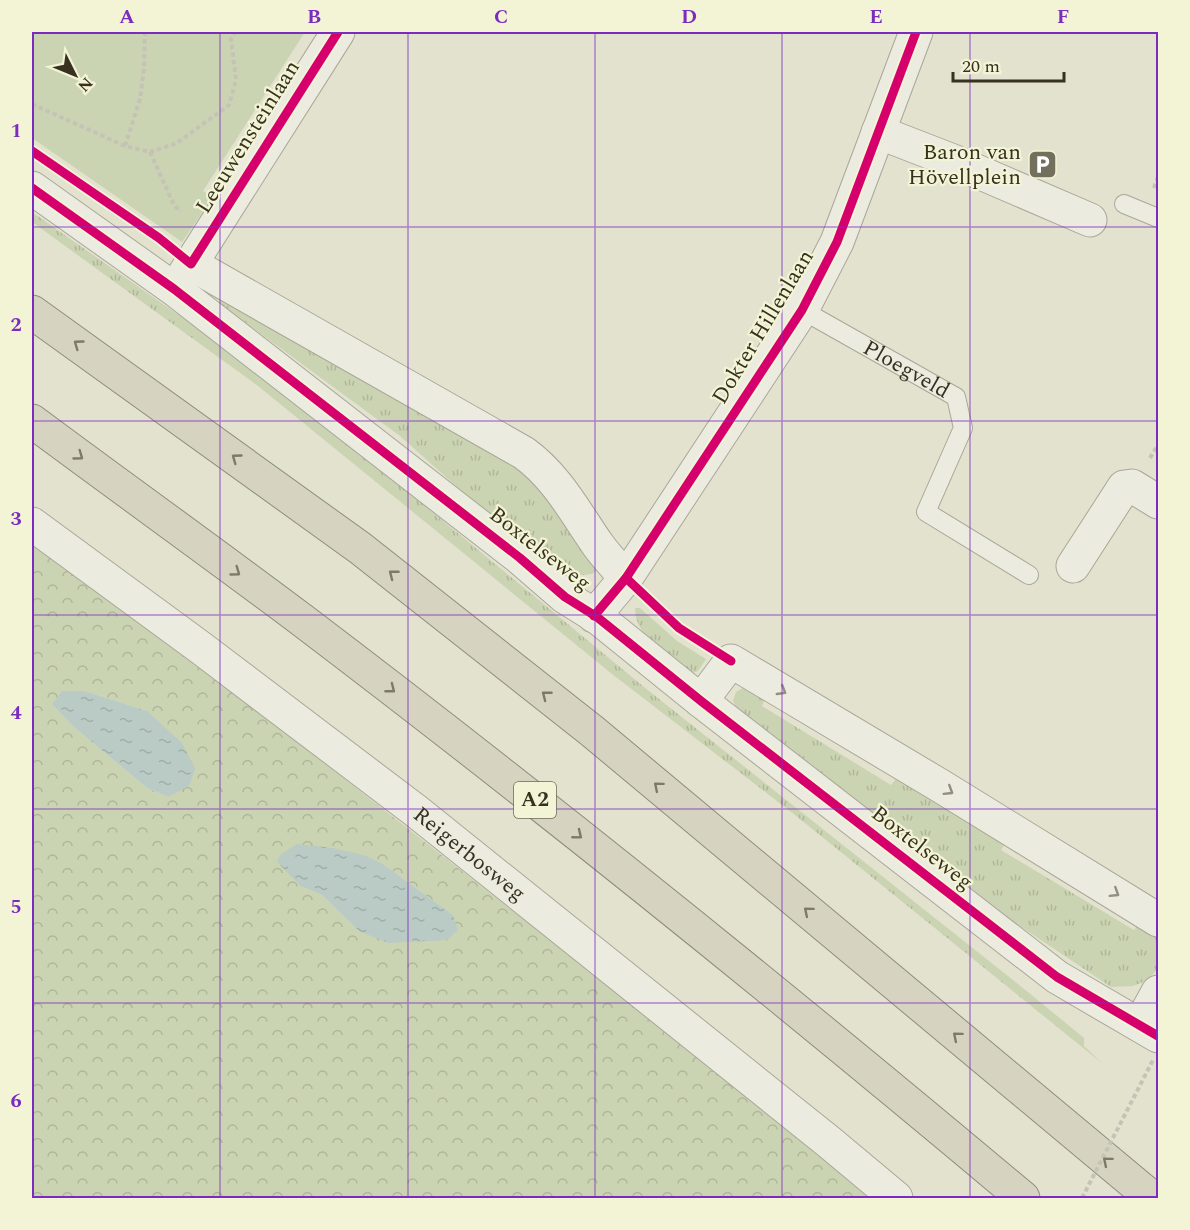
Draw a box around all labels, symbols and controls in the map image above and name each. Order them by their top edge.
text: A [119,2,135,32]
text: B [307,2,321,32]
text: C [494,2,508,32]
text: D [681,2,697,32]
text: E [869,2,883,32]
text: F [1057,2,1069,32]
north arrow [45,45,105,105]
scale bar [953,45,1064,83]
text: 20 m [962,53,1000,80]
street label: Leeuwensteinlaan [187,54,309,220]
text: N [72,72,98,98]
text: 1 [10,116,22,146]
place label: Baron van Hövellplein [908,136,1021,194]
parking icon: Baron van Hövellplein [1026,149,1058,181]
street label: Dokter Hillenlaan [704,243,822,411]
text: 2 [10,310,22,340]
street label: Ploegveld [857,331,956,407]
one-way arrow [73,340,84,351]
one-way arrow [72,449,83,460]
one-way arrow [232,455,243,466]
street label: Boxtelseweg [482,499,598,599]
text: 3 [10,504,22,534]
one-way arrow [229,564,240,575]
one-way arrow [389,570,400,581]
one-way arrow [384,682,395,693]
one-way arrow [776,683,786,695]
one-way arrow [542,691,553,702]
text: 4 [10,698,22,728]
road number: A2 [514,782,556,818]
one-way arrow [654,782,665,793]
one-way arrow [943,784,953,796]
street label: Reigerbosweg [406,798,533,909]
street label: Boxtelseweg [864,798,980,898]
one-way arrow [571,827,582,838]
one-way arrow [1109,886,1119,898]
text: 5 [10,892,22,922]
one-way arrow [804,907,815,918]
one-way arrow [953,1032,964,1043]
text: 6 [10,1086,22,1116]
one-way arrow [1103,1157,1114,1168]

